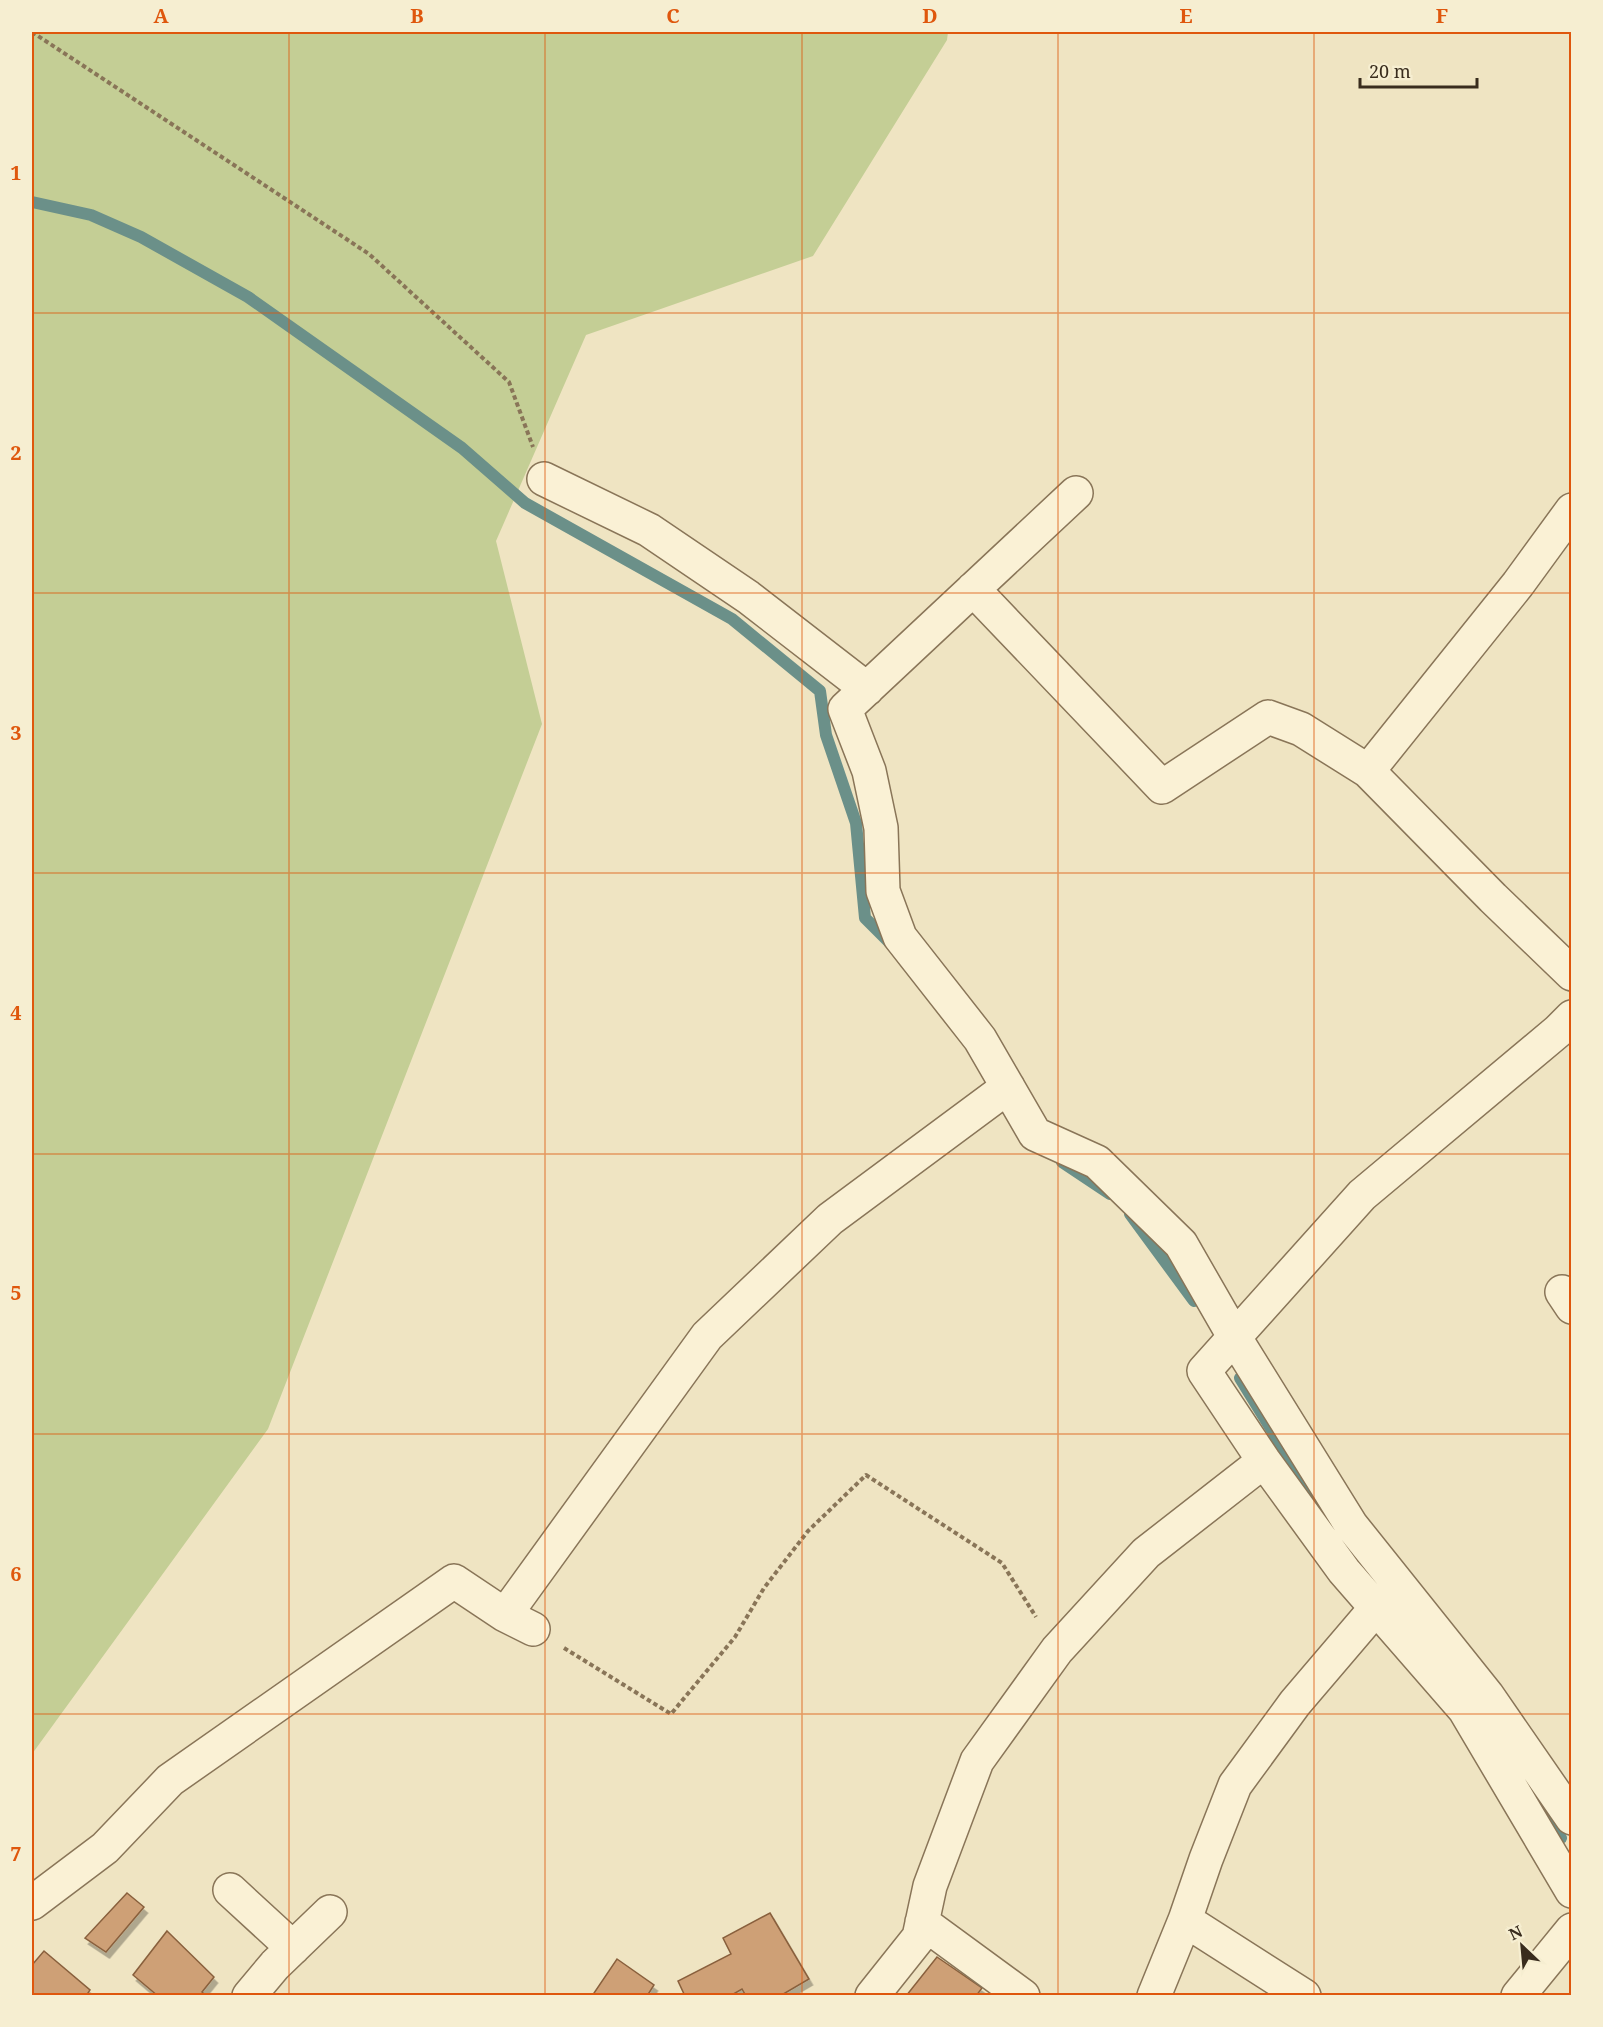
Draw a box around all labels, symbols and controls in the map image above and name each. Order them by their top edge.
text: A [153,2,169,29]
text: B [410,2,424,29]
text: C [666,2,680,29]
text: D [922,2,938,29]
text: E [1179,2,1193,29]
text: F [1436,2,1448,29]
scale bar [1360,51,1477,89]
text: 20 m [1369,59,1411,83]
text: 1 [10,159,22,186]
text: 2 [10,439,22,466]
text: 3 [10,719,22,746]
text: 4 [10,999,22,1026]
text: 5 [10,1279,22,1306]
text: 6 [10,1560,22,1587]
text: 7 [10,1840,22,1867]
north arrow [1492,1916,1552,1976]
text: N [1505,1920,1526,1945]

